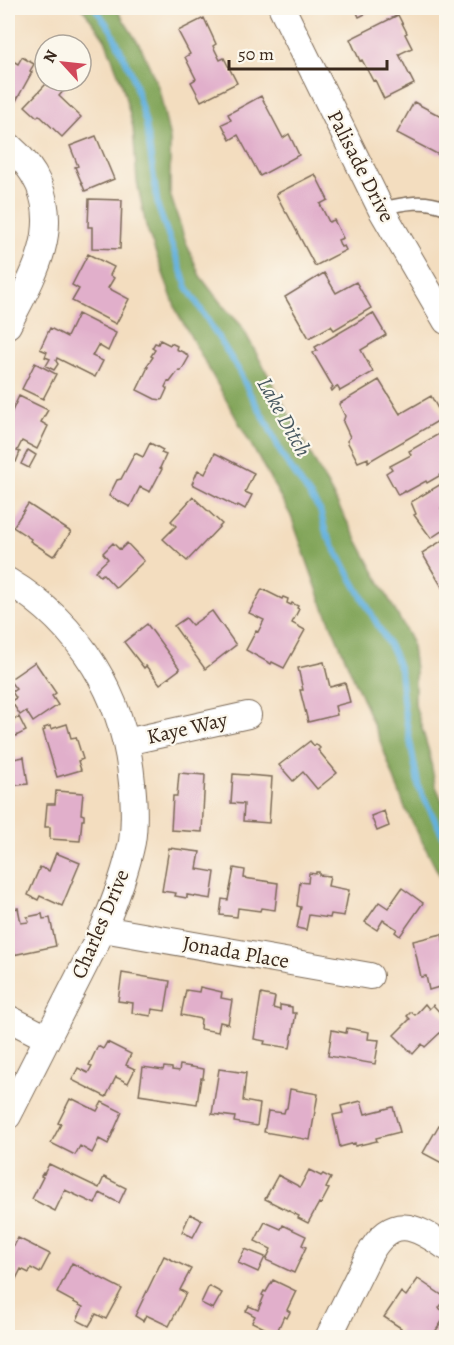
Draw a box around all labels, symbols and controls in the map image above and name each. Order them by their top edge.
north arrow [33,33,93,93]
scale bar [229,33,386,71]
text: 50 m [238,42,274,66]
text: N [38,46,63,67]
street label: Palisade Drive [321,105,401,227]
water label: Lake Ditch [250,372,318,462]
street label: Kaye Way [144,705,231,751]
street label: Charles Drive [64,865,136,983]
street label: Jonada Place [181,929,291,975]

